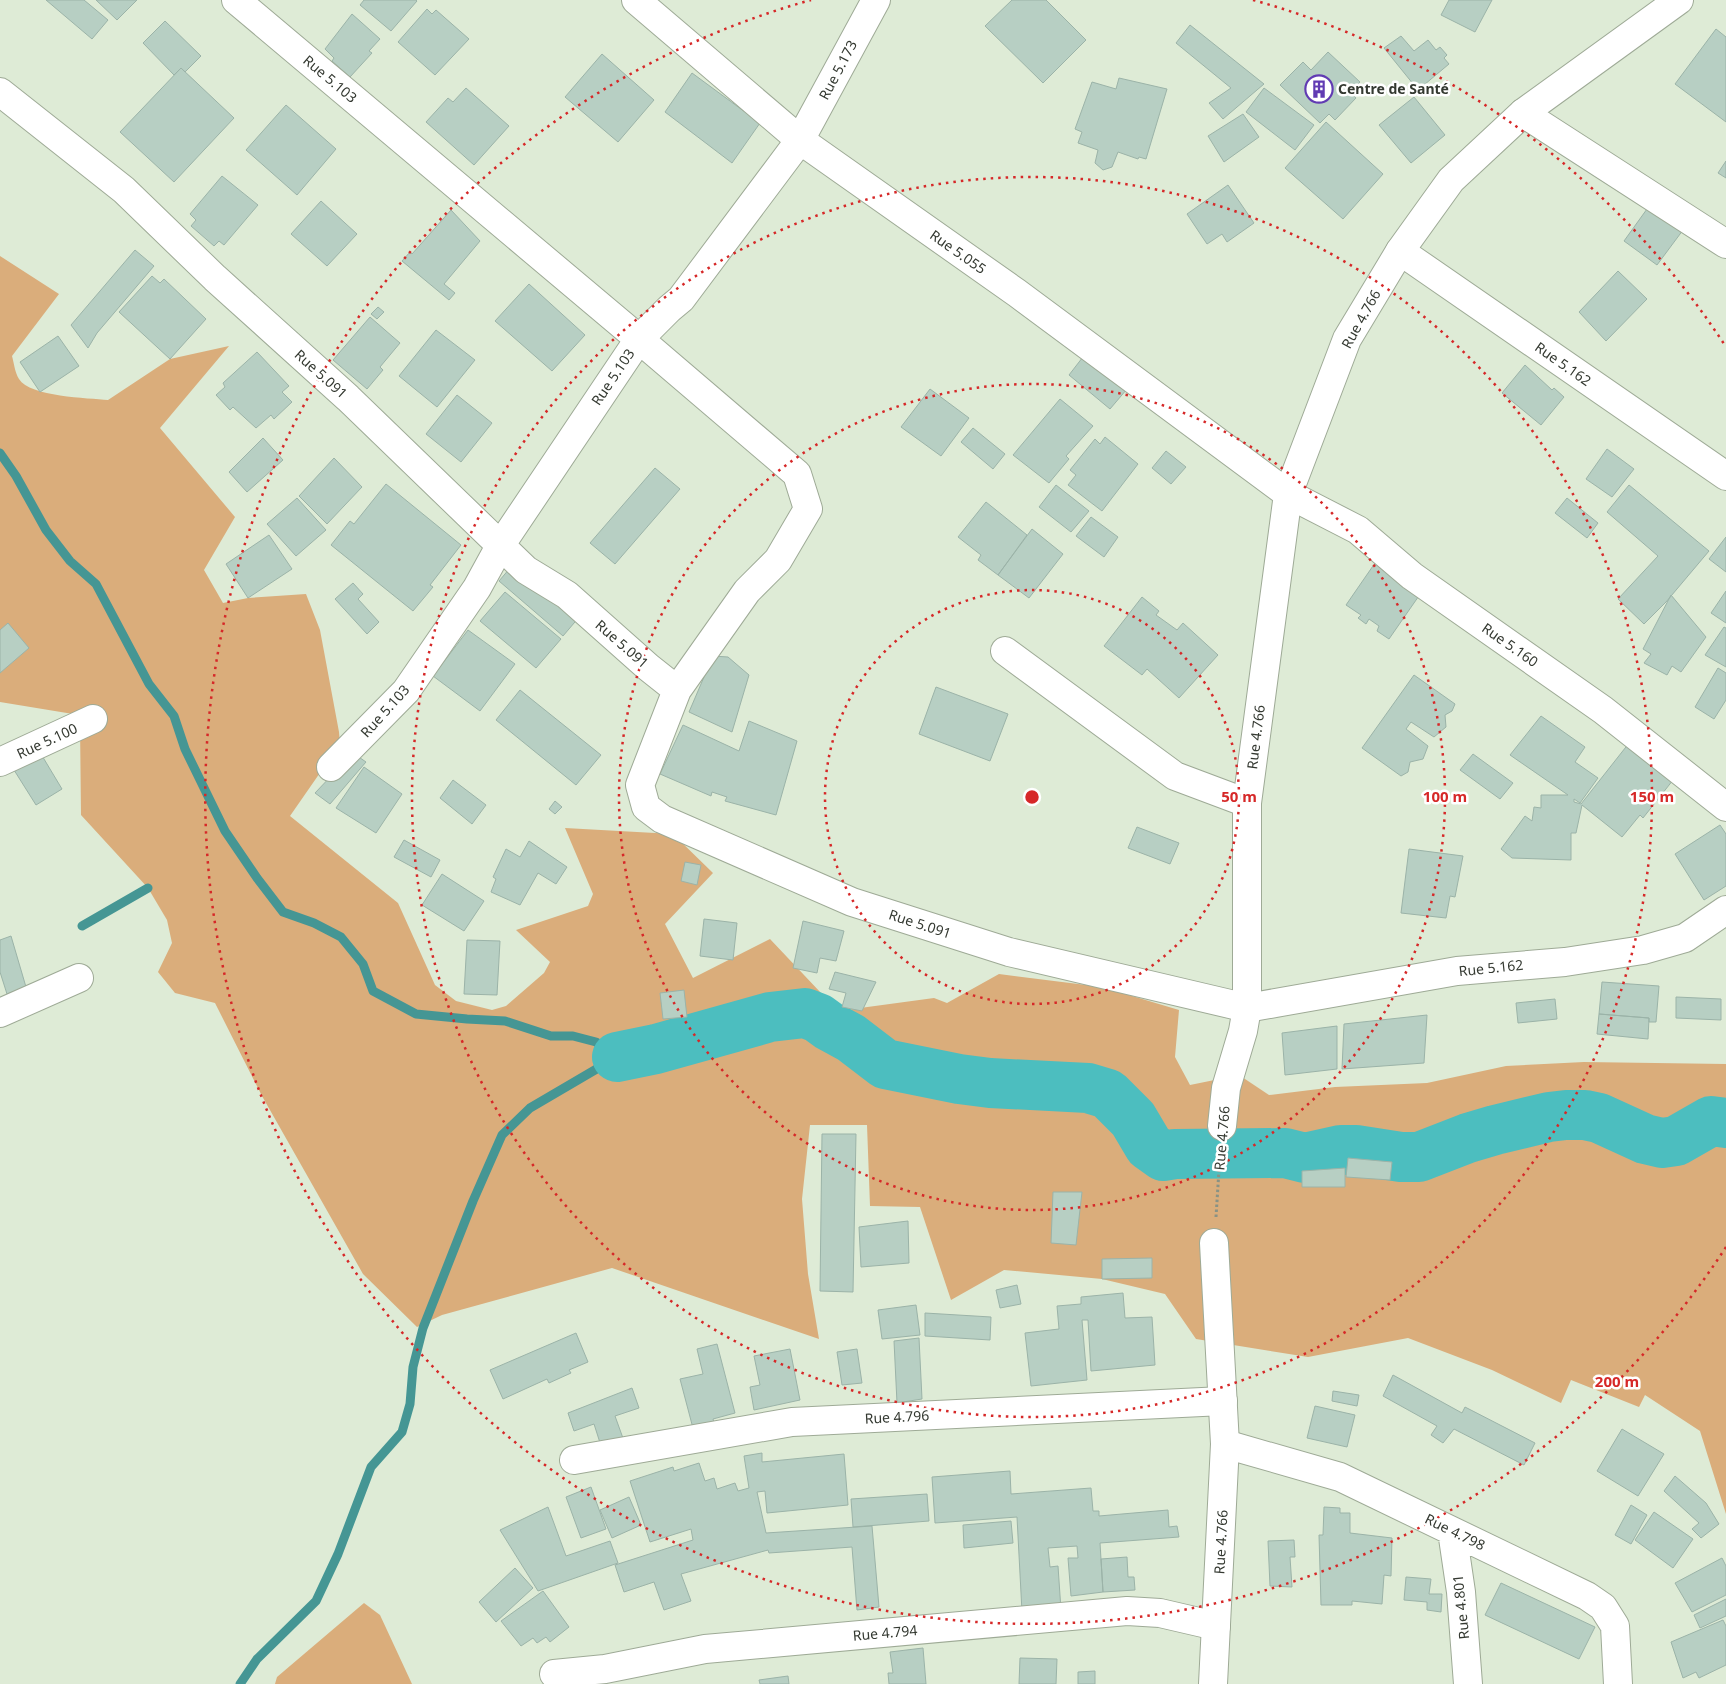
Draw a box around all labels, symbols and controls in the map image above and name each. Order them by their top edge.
street label: Rue 5.173 [814,37,861,103]
street label: Rue 5.103 [299,51,361,107]
building icon: Centre de Santé [1304,74,1334,104]
place label: Centre de Santé [1338,79,1449,98]
street label: Rue 5.055 [926,225,990,278]
street label: Rue 4.766 [1337,286,1385,352]
street label: Rue 5.162 [1531,337,1595,390]
street label: Rue 5.091 [291,345,352,402]
street label: Rue 5.103 [587,345,639,409]
street label: Rue 5.091 [592,615,653,672]
street label: Rue 5.160 [1478,618,1542,671]
street label: Rue 5.103 [356,680,413,741]
street label: Rue 4.766 [1242,704,1269,770]
street label: Rue 5.100 [13,718,80,763]
text: 50 m [1221,786,1257,806]
text: 100 m [1423,786,1467,806]
text: 150 m [1630,786,1674,806]
centre of rings [1023,788,1041,806]
street label: Rue 5.091 [886,904,954,943]
street label: Rue 5.162 [1458,955,1524,980]
street label: Rue 4.766 [1209,1105,1234,1171]
text: 200 m [1595,1371,1639,1391]
street label: Rue 4.796 [864,1405,930,1428]
street label: Rue 4.766 [1209,1509,1232,1575]
street label: Rue 4.798 [1422,1509,1488,1554]
street label: Rue 4.801 [1448,1574,1473,1640]
street label: Rue 4.794 [852,1620,918,1645]

